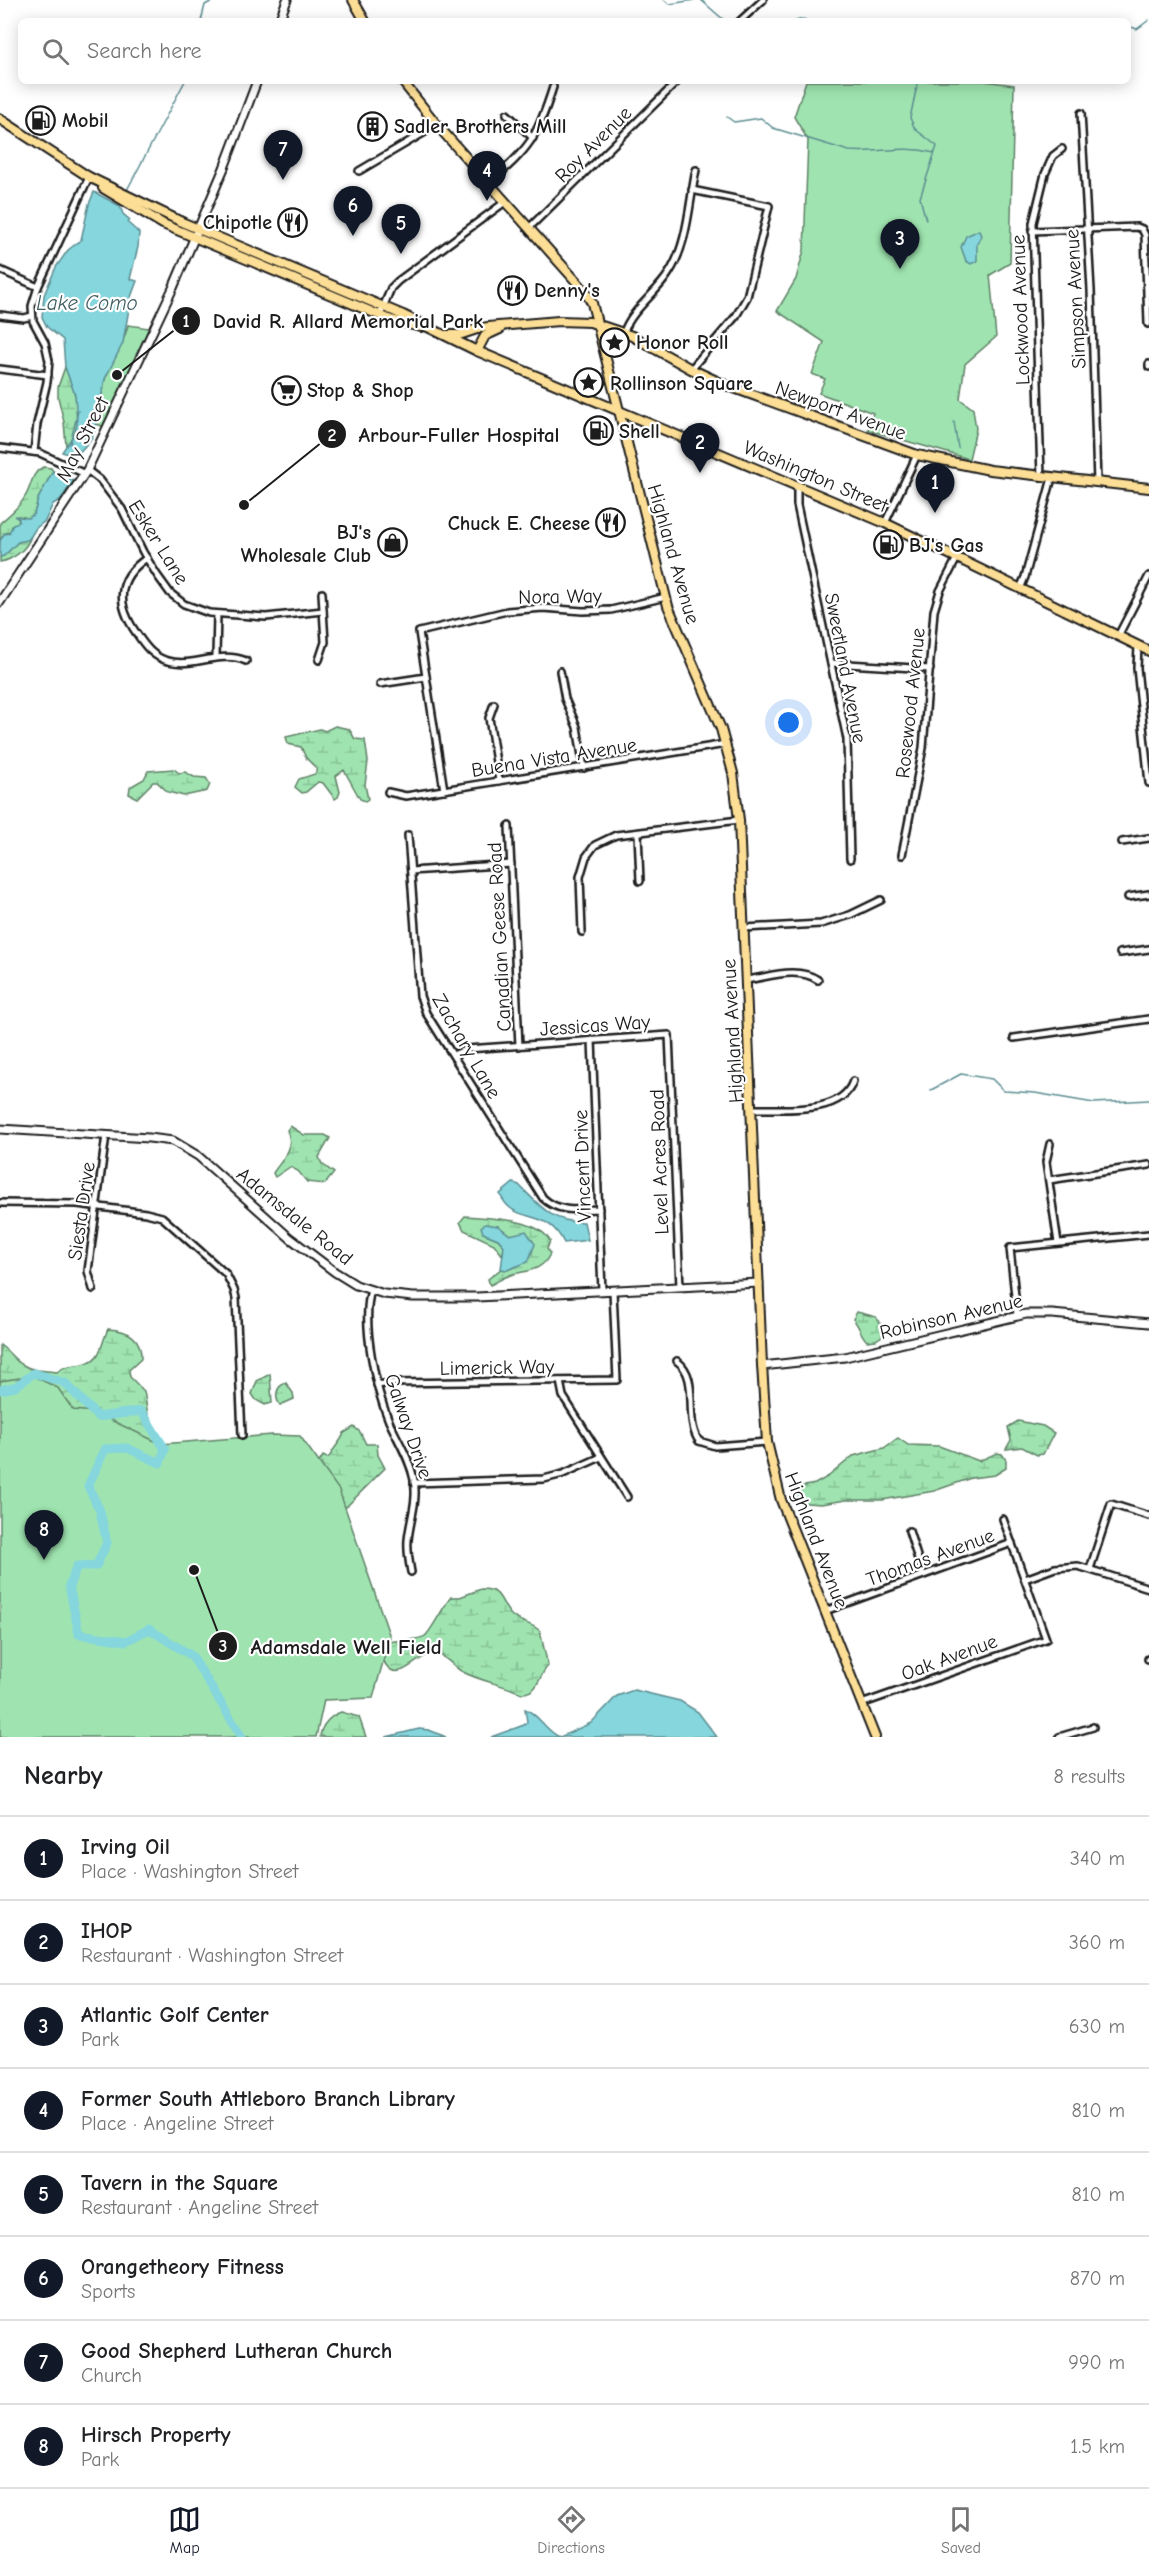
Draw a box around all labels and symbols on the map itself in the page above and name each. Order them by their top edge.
street label: Roy Avenue [550,101,636,187]
fuel station icon: Mobil [25,104,57,136]
place label: Mobil [62,109,109,132]
building icon: Sadler Brothers Mill [357,110,389,142]
place label: Sadler Brothers Mill [394,115,567,138]
pin: 7 [264,130,302,180]
pin: 4 [468,152,506,201]
pin: 6 [334,186,372,236]
pin: 5 [382,204,420,254]
restaurant icon: Chipotle [277,206,309,238]
place label: Chipotle [203,211,272,234]
pin: 3 [880,220,920,269]
street label: Simpson Avenue [1060,228,1091,370]
street label: Lockwood Avenue [1006,234,1035,386]
restaurant icon: Denny's [497,274,529,306]
place label: Denny's [534,279,600,302]
water label: Lake Como [36,291,138,315]
callout: David R. Allard Memorial Park [171,301,495,340]
text: David R. Allard Memorial Park [213,309,484,333]
text: 1 [182,311,190,332]
place icon: Honor Roll [599,326,631,358]
place label: Honor Roll [636,331,728,354]
place icon: Rollinson Square [573,367,605,399]
place label: Rollinson Square [610,372,753,395]
supermarket icon: Stop & Shop [270,374,302,406]
street label: Newport Avenue [772,376,909,445]
place label: Stop & Shop [307,379,414,402]
street label: May Street [51,392,114,486]
callout: Arbour-Fuller Hospital [317,415,572,454]
fuel station icon: Shell [582,415,614,447]
place label: Shell [619,420,660,443]
text: Arbour-Fuller Hospital [358,423,560,447]
pin: 2 [680,424,720,473]
text: 2 [328,425,337,446]
street label: Washington Street [740,436,893,518]
pin: 1 [916,464,954,513]
street label: Highland Avenue [643,482,704,627]
street label: Esker Lane [124,496,194,589]
restaurant icon: Chuck E. Cheese [595,507,627,539]
place label: Chuck E. Cheese [448,512,590,535]
place label: BJ's Wholesale Club [241,521,371,567]
shop icon: BJ's Wholesale Club [376,527,408,559]
fuel station icon: BJ's Gas [872,529,904,561]
place label: BJ's Gas [909,534,983,557]
street label: Nora Way [518,584,602,609]
street label: Sweetland Avenue [820,591,871,745]
street label: Rosewood Avenue [891,627,930,780]
your location [774,708,803,737]
street label: Buena Vista Avenue [470,733,639,782]
street label: Canadian Geese Road [483,842,516,1032]
street label: Highland Avenue [717,958,748,1104]
street label: Zachary Lane [427,990,506,1103]
street label: Jessicas Way [539,1010,651,1041]
street label: Level Acres Road [645,1089,674,1235]
street label: Vincent Drive [569,1109,596,1223]
street label: Siesta Drive [63,1160,100,1262]
street label: Adamsdale Road [232,1163,357,1270]
street label: Robinson Avenue [877,1289,1025,1344]
street label: Limerick Way [439,1355,555,1380]
street label: Galway Drive [380,1371,437,1482]
street label: Highland Avenue [780,1469,853,1612]
pin: 8 [24,1510,63,1560]
street label: Thomas Avenue [863,1524,997,1591]
callout: Adamsdale Well Field [208,1627,454,1666]
street label: Oak Avenue [898,1629,1000,1685]
text: Adamsdale Well Field [250,1635,442,1659]
text: 3 [219,1636,227,1657]

